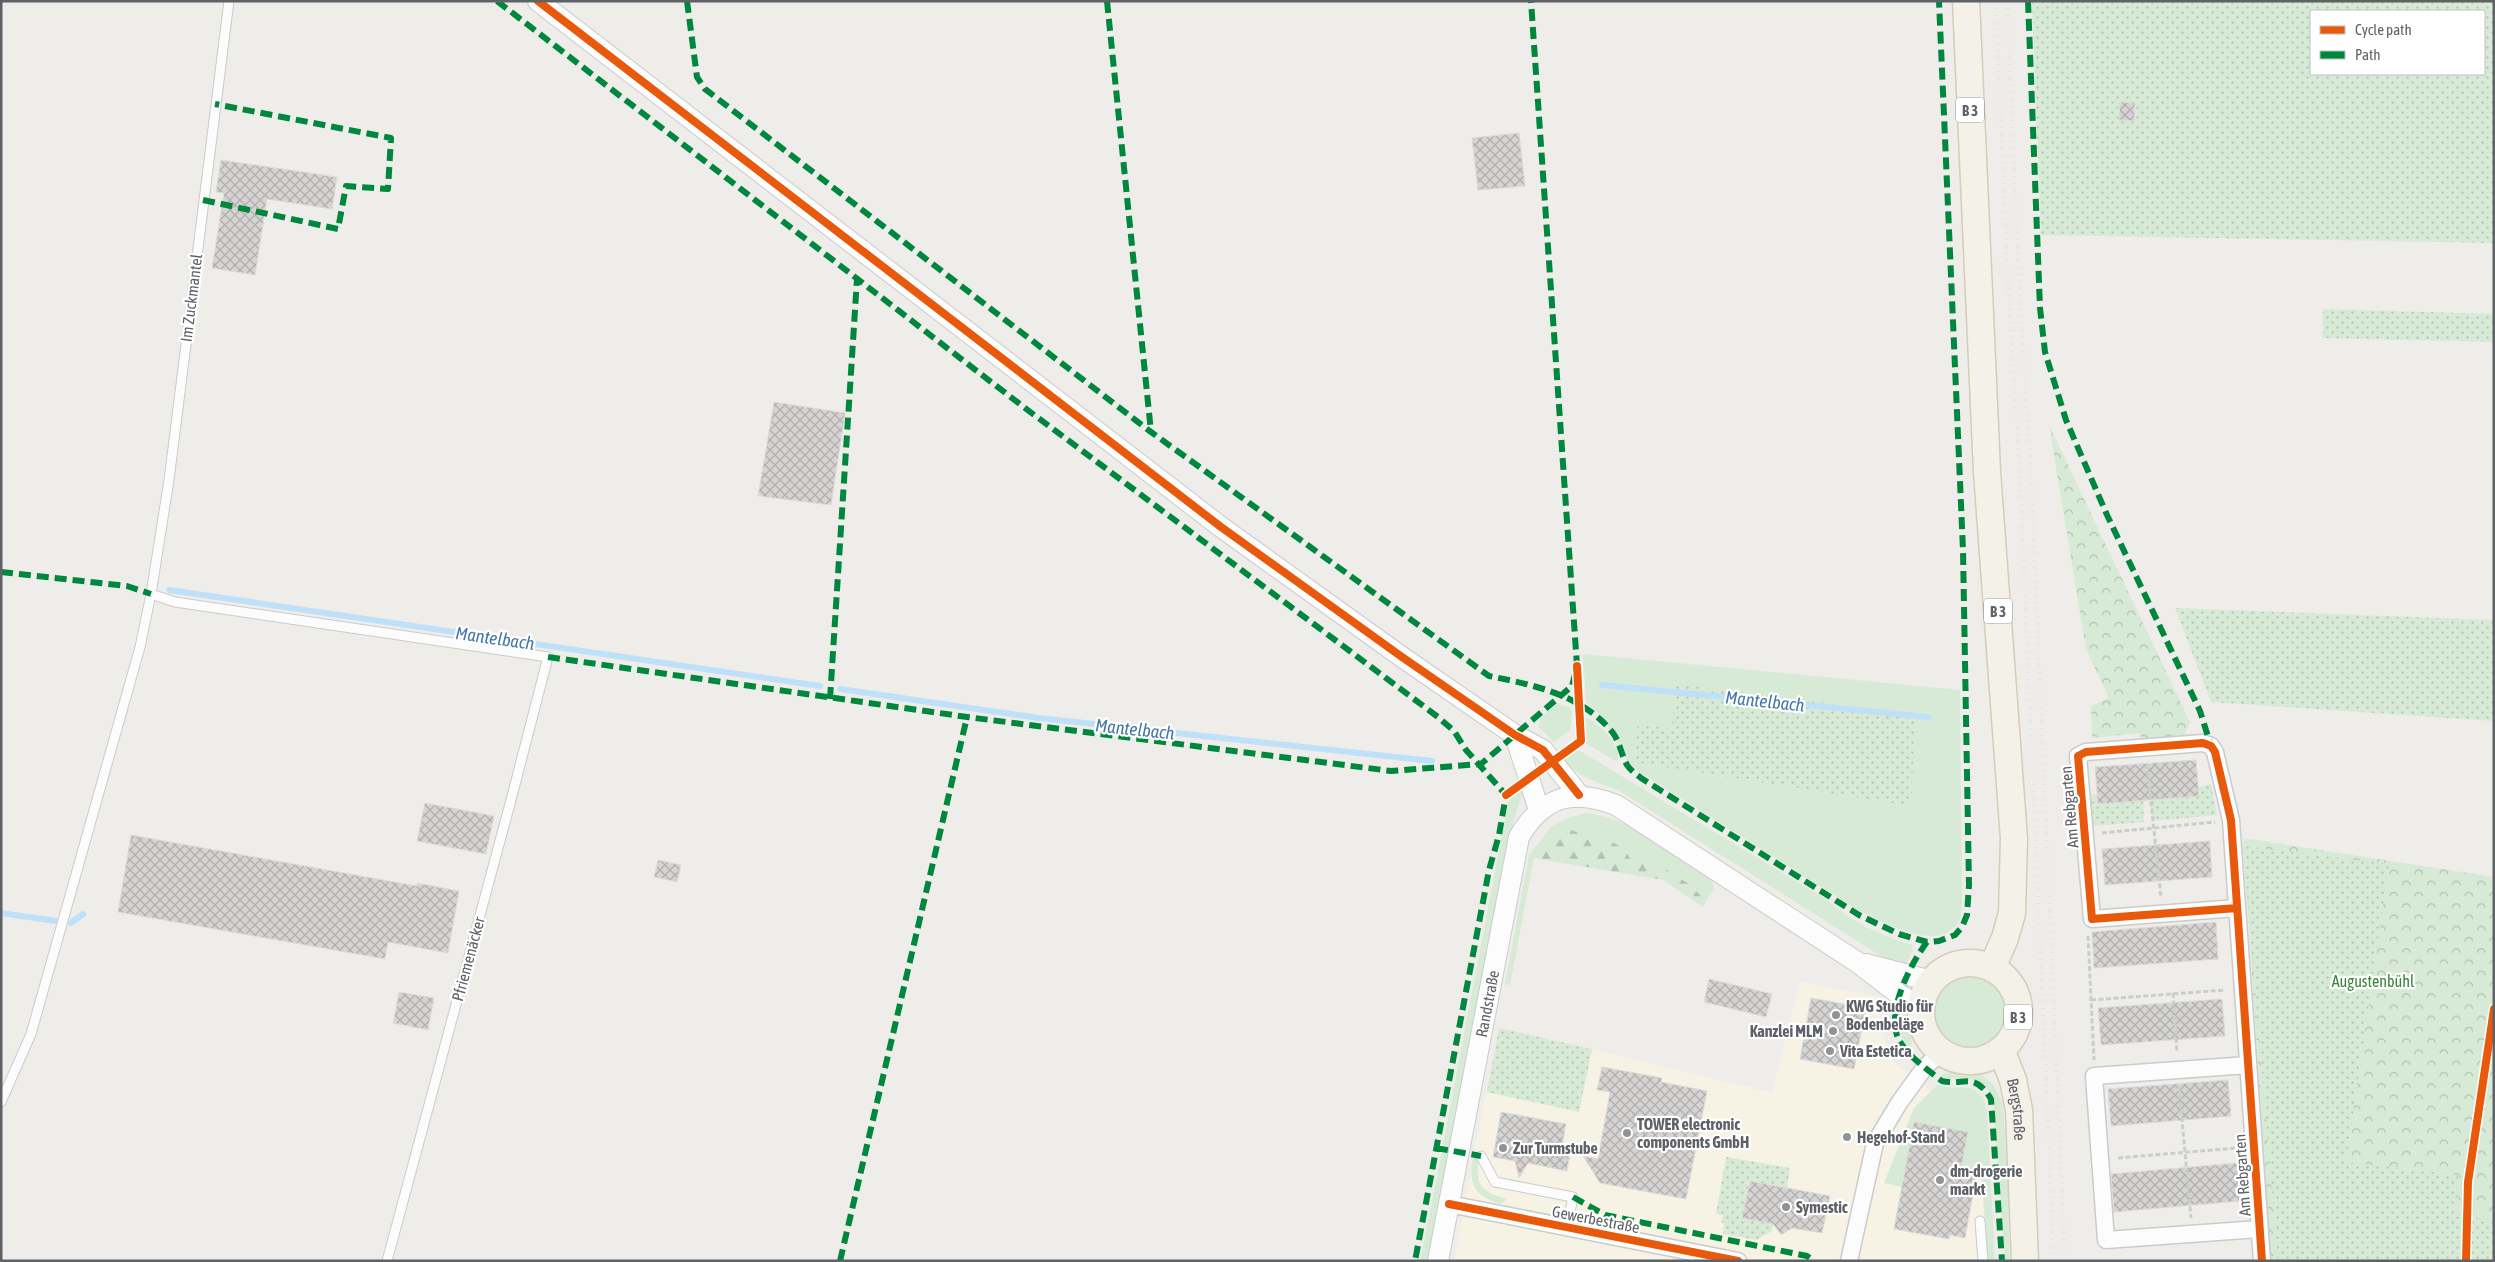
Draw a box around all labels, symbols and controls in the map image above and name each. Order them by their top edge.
legend [2310,10,2485,75]
text: Cycle path [2355,21,2412,38]
text: Path [2355,46,2381,63]
road number: B 3 [1956,98,1984,122]
street label: Im Zuckmantel [177,252,205,343]
road number: B 3 [1984,598,2012,624]
water label: Mantelbach [454,622,536,654]
water label: Mantelbach [1724,686,1806,716]
water label: Mantelbach [1094,714,1176,744]
street label: Am Rebgarten [2056,765,2083,849]
street label: Pfriemenäcker [448,915,488,1003]
street label: Randstraße [1472,969,1502,1039]
park label: Augustenbühl [2332,972,2415,991]
place label: KWG Studio für Bodenbeläge [1846,997,1933,1033]
road number: B 3 [2004,1004,2032,1030]
marker: KWG Studio für Bodenbeläge [1830,1009,1842,1021]
place label: Kanzlei MLM [1750,1022,1823,1040]
marker: Kanzlei MLM [1827,1025,1839,1037]
place label: Vita Estetica [1839,1042,1912,1060]
marker: Vita Estetica [1824,1045,1836,1057]
street label: Bergstraße [2004,1076,2029,1141]
place label: TOWER electronic components GmbH [1637,1115,1749,1151]
marker: TOWER electronic components GmbH [1621,1127,1633,1139]
place label: Hegehof-Stand [1857,1128,1946,1146]
marker: Hegehof-Stand [1841,1131,1853,1143]
street label: Am Rebgarten [2230,1133,2255,1217]
place label: Zur Turmstube [1513,1139,1598,1157]
marker: Zur Turmstube [1497,1142,1509,1154]
place label: dm-drogerie markt [1950,1162,2022,1198]
marker: dm-drogerie markt [1934,1174,1946,1186]
place label: Symestic [1796,1198,1848,1216]
marker: Symestic [1780,1201,1792,1213]
street label: Gewerbestraße [1551,1202,1641,1236]

